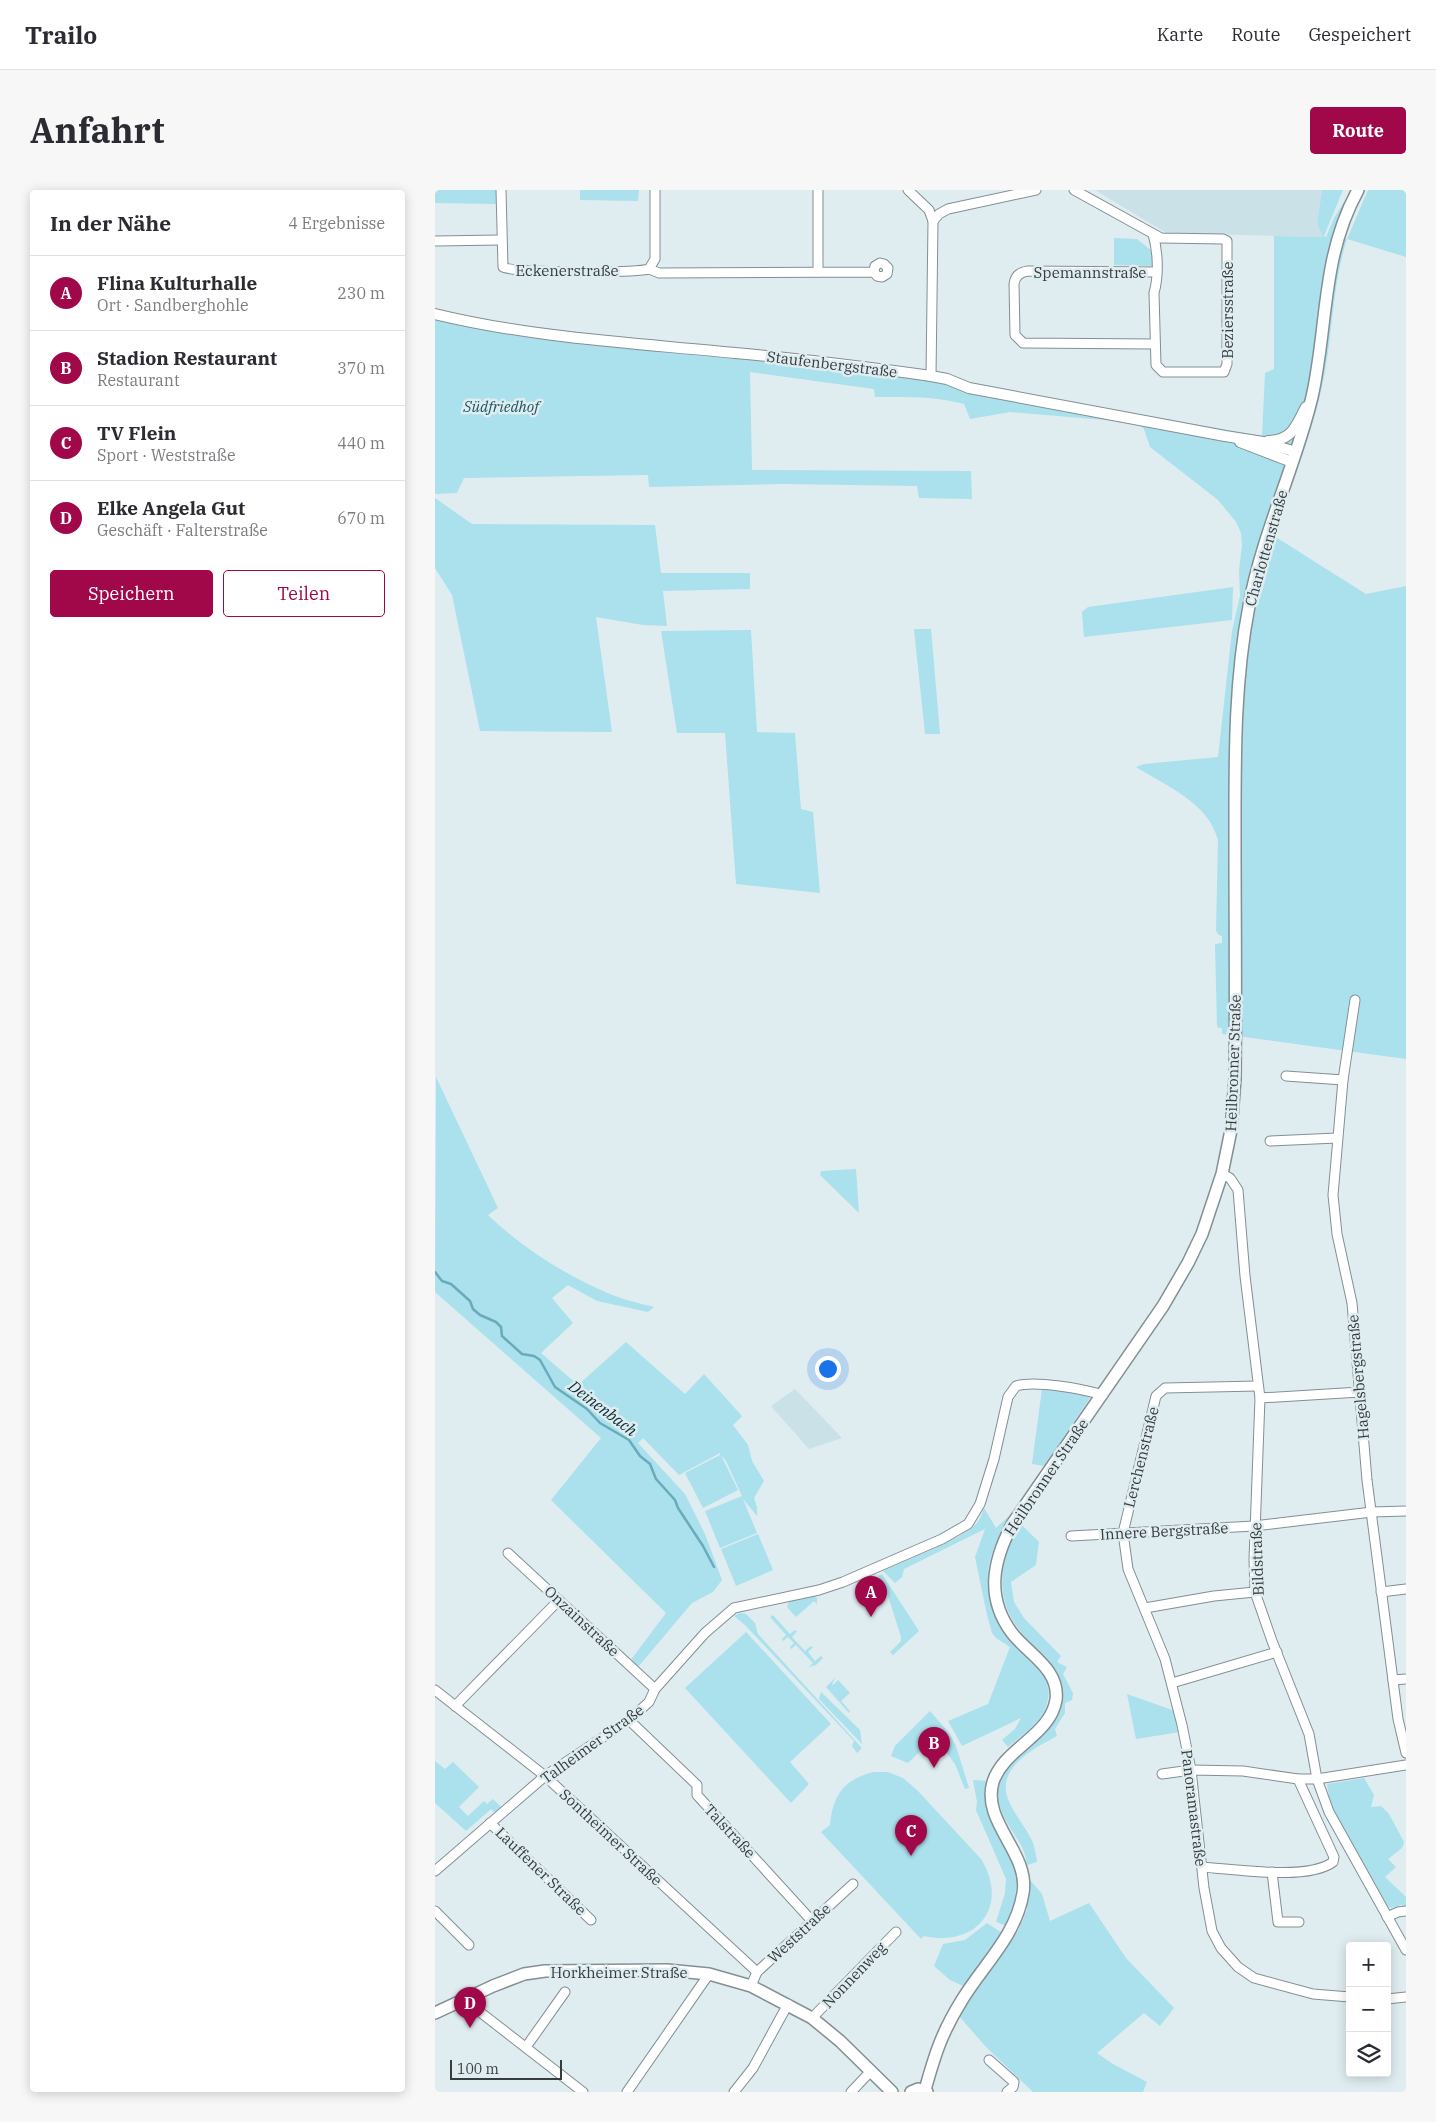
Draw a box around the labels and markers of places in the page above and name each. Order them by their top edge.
pin: A [855,1576,887,1617]
pin: B [918,1727,950,1768]
pin: C [895,1815,927,1856]
pin: D [454,1987,486,2028]

